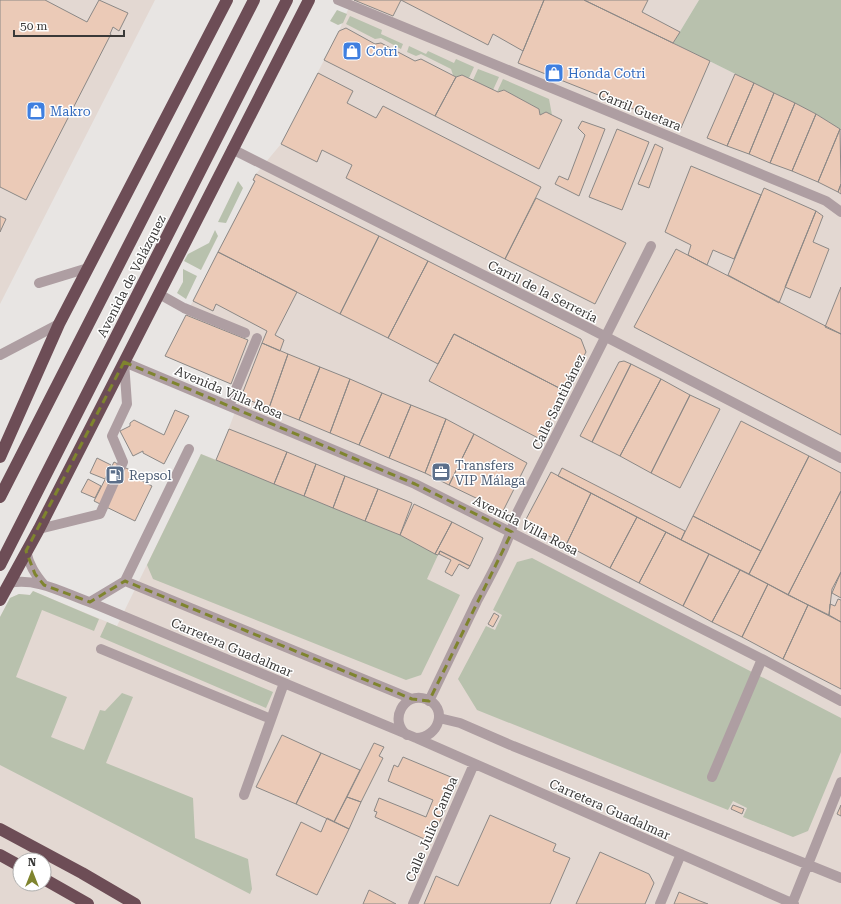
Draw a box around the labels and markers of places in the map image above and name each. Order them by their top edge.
shop icon: Cotri [341,40,363,62]
place label: Cotri [366,44,398,59]
shop icon: Honda Cotri [543,62,565,84]
place label: Honda Cotri [568,66,645,81]
shop icon: Makro [25,100,47,122]
place label: Makro [50,104,91,119]
place label: Transfers VIP Málaga [455,458,525,488]
office icon: Transfers VIP Málaga [430,461,452,483]
fuel station icon: Repsol [104,464,126,486]
place label: Repsol [129,468,172,483]

